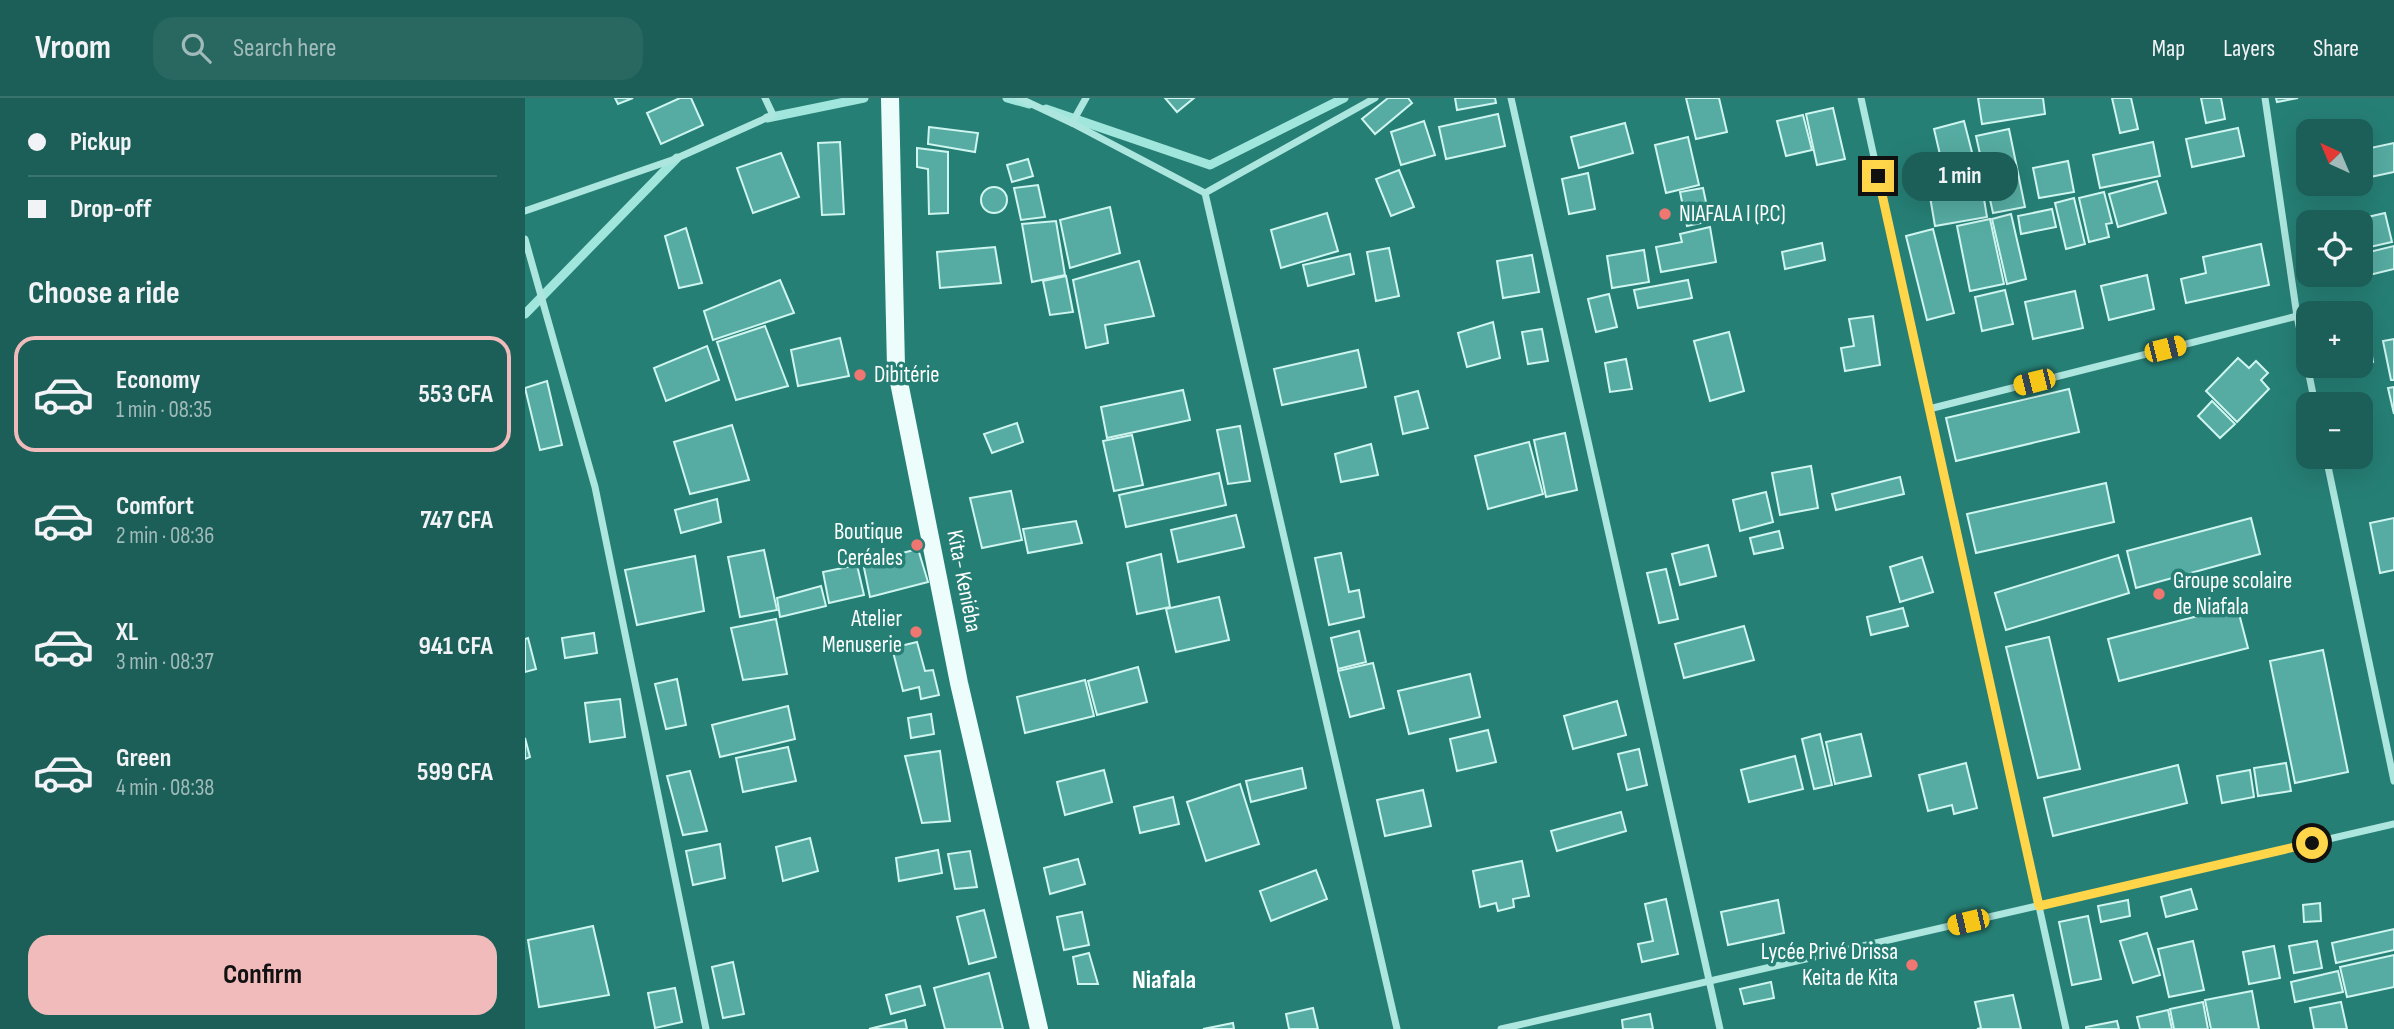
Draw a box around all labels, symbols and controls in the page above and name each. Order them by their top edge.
search box [153,17,643,80]
text: Vroom [35,28,111,68]
icon: search [177,29,215,67]
text: Search here [233,33,336,64]
text: Map [2152,34,2185,63]
text: Layers [2223,34,2275,63]
text: Share [2313,34,2359,63]
north arrow [2296,119,2373,196]
map controls [2296,119,2373,469]
text: Pickup [70,127,132,158]
callout: 1 min [1903,152,2018,200]
route end [1862,160,1894,192]
text: 1 min [1939,162,1981,190]
text: Drop-off [70,194,151,225]
place label: NIAFALA I (P.C) [1679,200,1786,228]
marker: NIAFALA I (P.C) [1657,206,1673,222]
button: locate [2296,210,2373,287]
text: Choose a ride [28,274,180,313]
button: + [2296,301,2373,378]
car [2143,334,2188,364]
place label: Dibitérie [874,361,940,389]
icon: car [32,363,95,426]
text: Economy [116,365,200,396]
marker: Dibitérie [852,367,868,383]
car [2012,367,2057,397]
text: 553 CFA [419,379,493,410]
button: − [2296,392,2373,469]
text: 1 min · 08:35 [116,396,212,424]
icon: car [32,489,95,552]
text: Comfort [116,491,194,522]
text: 747 CFA [420,505,493,536]
place label: Boutique Ceréales [834,518,903,572]
text: 2 min · 08:36 [116,522,214,550]
street label: Kita- Keniéba [940,527,988,635]
marker: Boutique Ceréales [909,537,925,553]
place label: Groupe scolaire de Niafala [2173,567,2292,621]
marker: Groupe scolaire de Niafala [2151,586,2167,602]
place label: Atelier Menuserie [822,605,902,659]
icon: car [32,615,95,678]
text: XL [116,617,138,648]
marker: Atelier Menuserie [908,624,924,640]
text: 941 CFA [418,631,493,662]
text: 3 min · 08:37 [116,648,214,676]
icon: car [32,741,95,804]
text: Green [116,743,171,774]
text: 599 CFA [417,757,493,788]
text: 4 min · 08:38 [116,774,214,802]
route start [2296,827,2328,859]
car [1946,907,1991,937]
button: Confirm [28,935,497,1015]
place label: Lycée Privé Drissa Keita de Kita [1761,938,1898,992]
marker: Lycée Privé Drissa Keita de Kita [1904,957,1920,973]
district label: Niafala [1132,965,1196,996]

